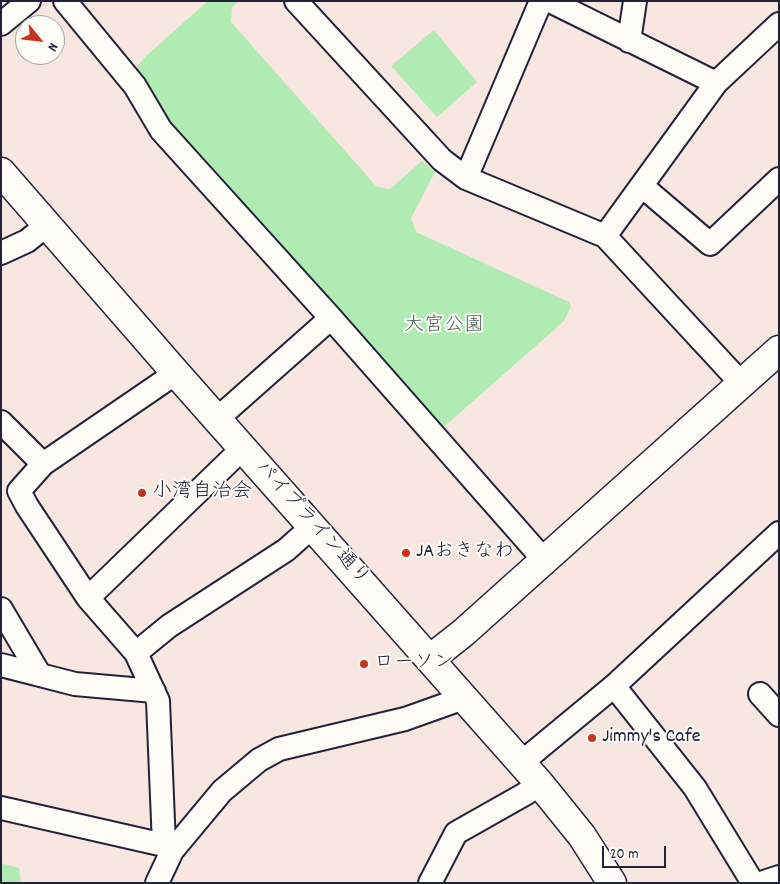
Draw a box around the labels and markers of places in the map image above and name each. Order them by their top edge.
place label: 小湾自治会 [152,481,252,505]
marker: 小湾自治会 [136,487,148,499]
place label: JAおきなわ [416,541,514,565]
marker: JAおきなわ [400,547,412,559]
place label: ローソン [374,652,454,676]
marker: ローソン [358,658,370,670]
place label: Jimmy's Cafe [602,726,701,750]
marker: Jimmy's Cafe [586,732,598,744]

